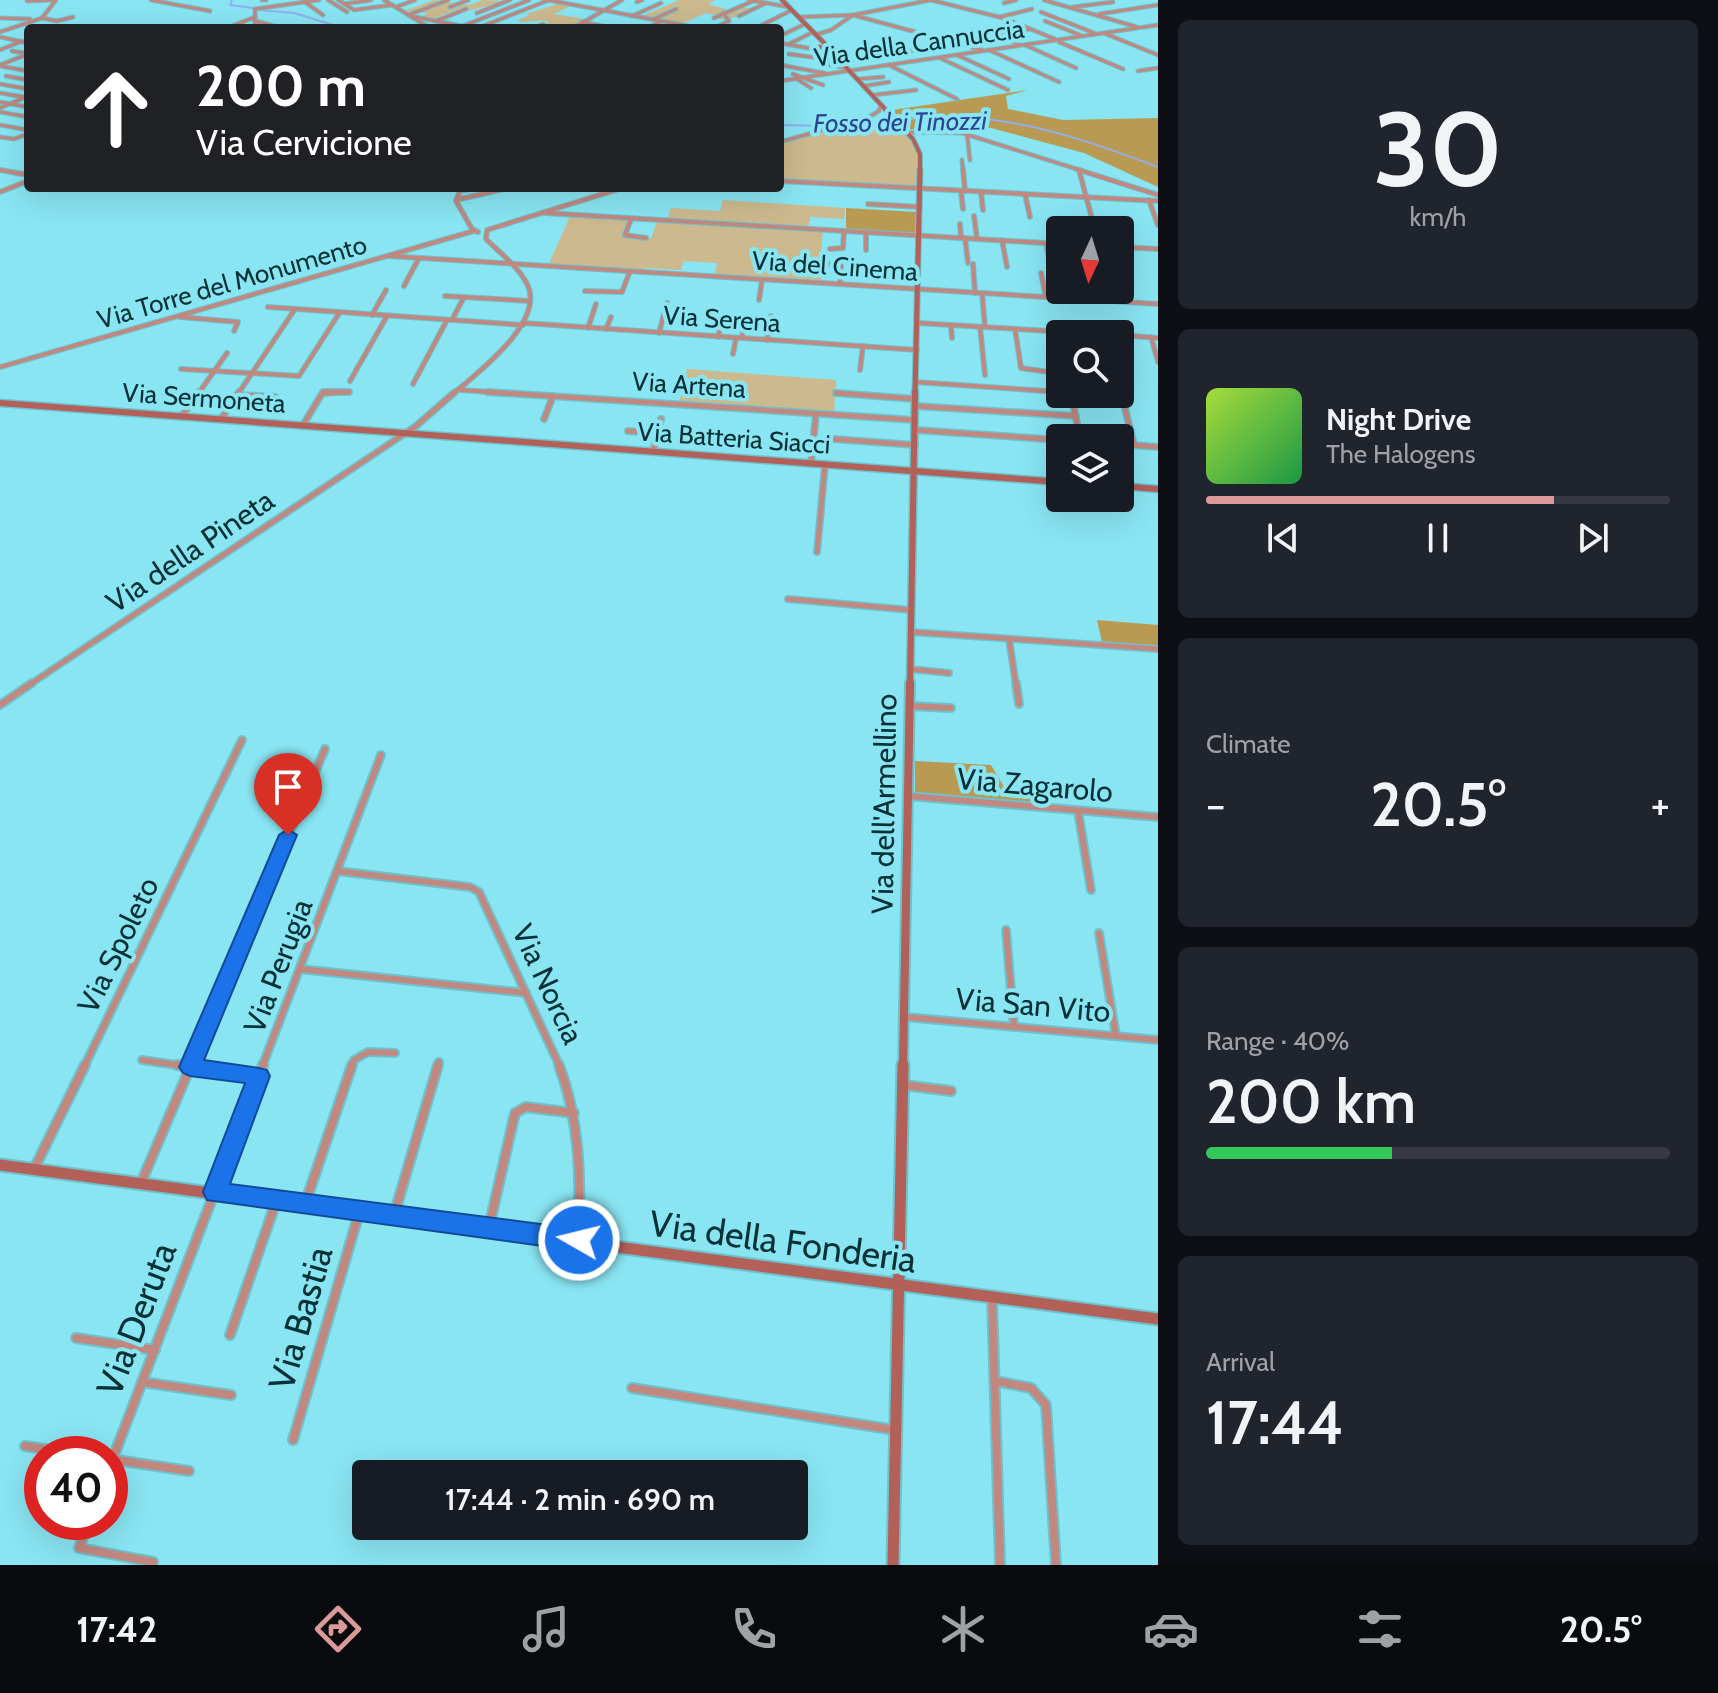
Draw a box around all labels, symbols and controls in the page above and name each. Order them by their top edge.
street label: Via della Cannuccia [812,12,1027,74]
text: 200 m [196,52,366,120]
icon: ahead [64,56,168,160]
text: 30 [1373,86,1503,212]
water label: Fosso dei Tinozzi [813,104,988,140]
text: Via Cervicione [196,120,412,164]
text: km/h [1410,201,1466,233]
north arrow [1046,216,1134,304]
map controls [1046,216,1134,512]
street label: Via Torre del Monumento [94,228,370,336]
street label: Via del Cinema [751,244,919,288]
street label: Via Serena [662,299,782,339]
button: search [1046,320,1134,408]
street label: Via Artena [631,365,748,405]
street label: Via Sermoneta [121,376,287,420]
text: Night Drive [1326,401,1471,438]
street label: Via Batteria Siacci [636,415,832,461]
button: layers [1046,424,1134,512]
text: The Halogens [1326,438,1475,470]
street label: Via della Pineta [99,481,281,621]
icon: previous [1261,516,1305,560]
icon: pause [1416,516,1460,560]
icon: next [1571,516,1615,560]
street label: Via dell'Armellino [864,694,904,914]
text: Climate [1206,728,1291,760]
pin [254,753,322,835]
street label: Via Zagarolo [956,760,1114,810]
icon: arrive [266,765,310,809]
text: 20.5° [1370,768,1506,841]
text: − [1206,778,1225,831]
text: + [1651,778,1670,831]
street label: Via Spoleto [69,871,167,1019]
street label: Via Perugia [236,893,321,1038]
street label: Via Norcia [504,918,592,1050]
street label: Via San Vito [954,980,1112,1030]
text: Range · 40% [1206,1025,1349,1057]
text: 200 km [1206,1065,1416,1138]
position arrow [537,1198,621,1282]
street label: Via della Fonderia [647,1200,919,1282]
street label: Via Deruta [87,1236,185,1402]
street label: Via Bastia [259,1241,341,1395]
text: Arrival [1206,1346,1275,1378]
text: 17:44 [1206,1386,1343,1459]
speed limit sign: 40 [24,1436,128,1540]
text: 17:44 · 2 min · 690 m [445,1481,715,1518]
icon: directions [310,1601,366,1657]
icon: music [518,1601,574,1657]
icon: phone [726,1601,782,1657]
icon: climate [935,1601,991,1657]
icon: car [1143,1601,1199,1657]
icon: filters [1352,1601,1408,1657]
text: 17:42 [76,1607,157,1651]
text: 20.5° [1560,1607,1642,1651]

